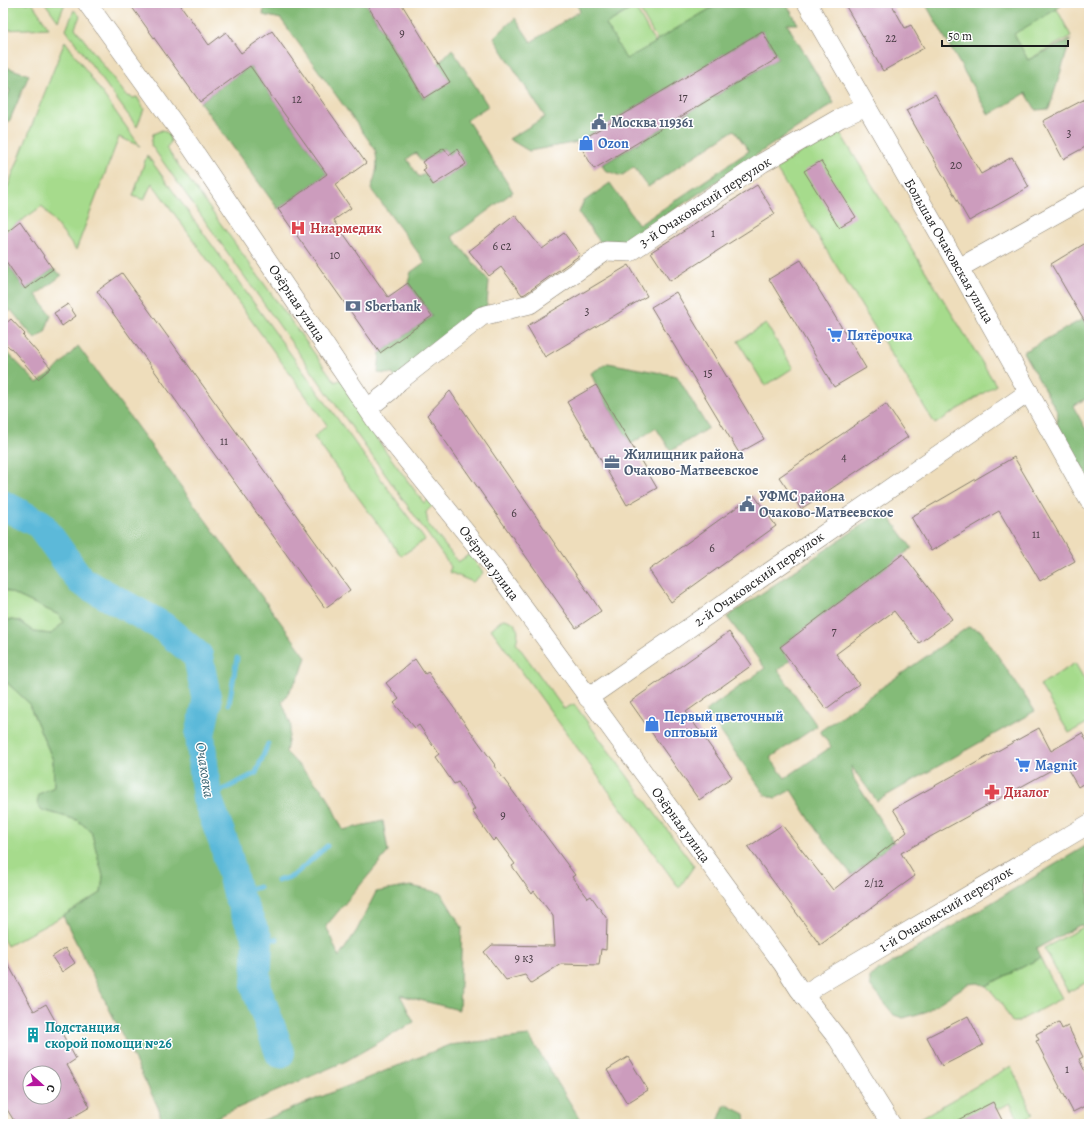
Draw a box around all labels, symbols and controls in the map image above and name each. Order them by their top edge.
scale bar [942,22,1068,48]
house number: 9 [399,25,405,41]
text: 50 m [948,28,972,44]
house number: 22 [885,30,897,46]
house number: 17 [678,89,689,105]
house number: 12 [292,91,302,107]
public building icon: Москва 119361 [590,113,608,131]
place label: Москва 119361 [611,113,693,132]
house number: 3 [1067,125,1072,141]
shop icon: Ozon [577,134,595,152]
place label: Ozon [598,134,629,153]
street label: 3-й Очаковский переулок [635,152,775,252]
house number: 20 [950,157,962,173]
street label: Большая Очаковская улица [900,175,999,327]
hospital icon: Ниармедик [289,219,307,237]
place label: Ниармедик [310,219,382,238]
house number: 1 [711,225,715,241]
house number: 6 с2 [493,238,512,254]
house number: 10 [330,247,340,263]
street label: Озёрная улица [264,261,330,346]
bank icon: Sberbank [344,297,362,315]
place label: Sberbank [365,297,422,316]
house number: 3 [585,303,590,319]
supermarket icon: Пятёрочка [826,326,844,344]
place label: Пятёрочка [847,326,913,345]
house number: 15 [703,365,713,381]
house number: 11 [220,433,228,449]
place label: Жилищник района Очаково-Матвеевское [624,445,759,480]
house number: 4 [841,449,847,465]
office icon: Жилищник района Очаково-Матвеевское [603,453,621,471]
place label: УФМС района Очаково-Матвеевское [759,487,894,522]
public building icon: УФМС района Очаково-Матвеевское [738,495,756,513]
house number: 6 [511,505,517,521]
street label: Озёрная улица [455,522,524,605]
house number: 11 [1032,526,1040,542]
street label: 2-й Очаковский переулок [690,527,828,631]
house number: 6 [709,540,715,556]
house number: 7 [831,623,837,639]
place label: Первый цветочный оптовый [664,707,784,742]
shop icon: Первый цветочный оптовый [643,715,661,733]
water label: Очаковка [191,741,219,799]
supermarket icon: Magnit [1014,756,1032,774]
place label: Magnit [1035,756,1077,775]
street label: Озёрная улица [647,783,715,867]
pharmacy icon: Диалог [983,783,1001,801]
place label: Диалог [1004,783,1049,802]
house number: 9 [500,807,506,823]
street label: 1-й Очаковский переулок [876,861,1016,957]
house number: 2/12 [864,875,884,891]
house number: 9 к3 [514,950,534,966]
place label: Подстанция скорой помощи №26 [45,1018,172,1053]
building icon: Подстанция скорой помощи №26 [24,1026,42,1044]
house number: 1 [1065,1061,1069,1077]
north arrow [22,1065,62,1105]
text: С [43,1083,59,1094]

